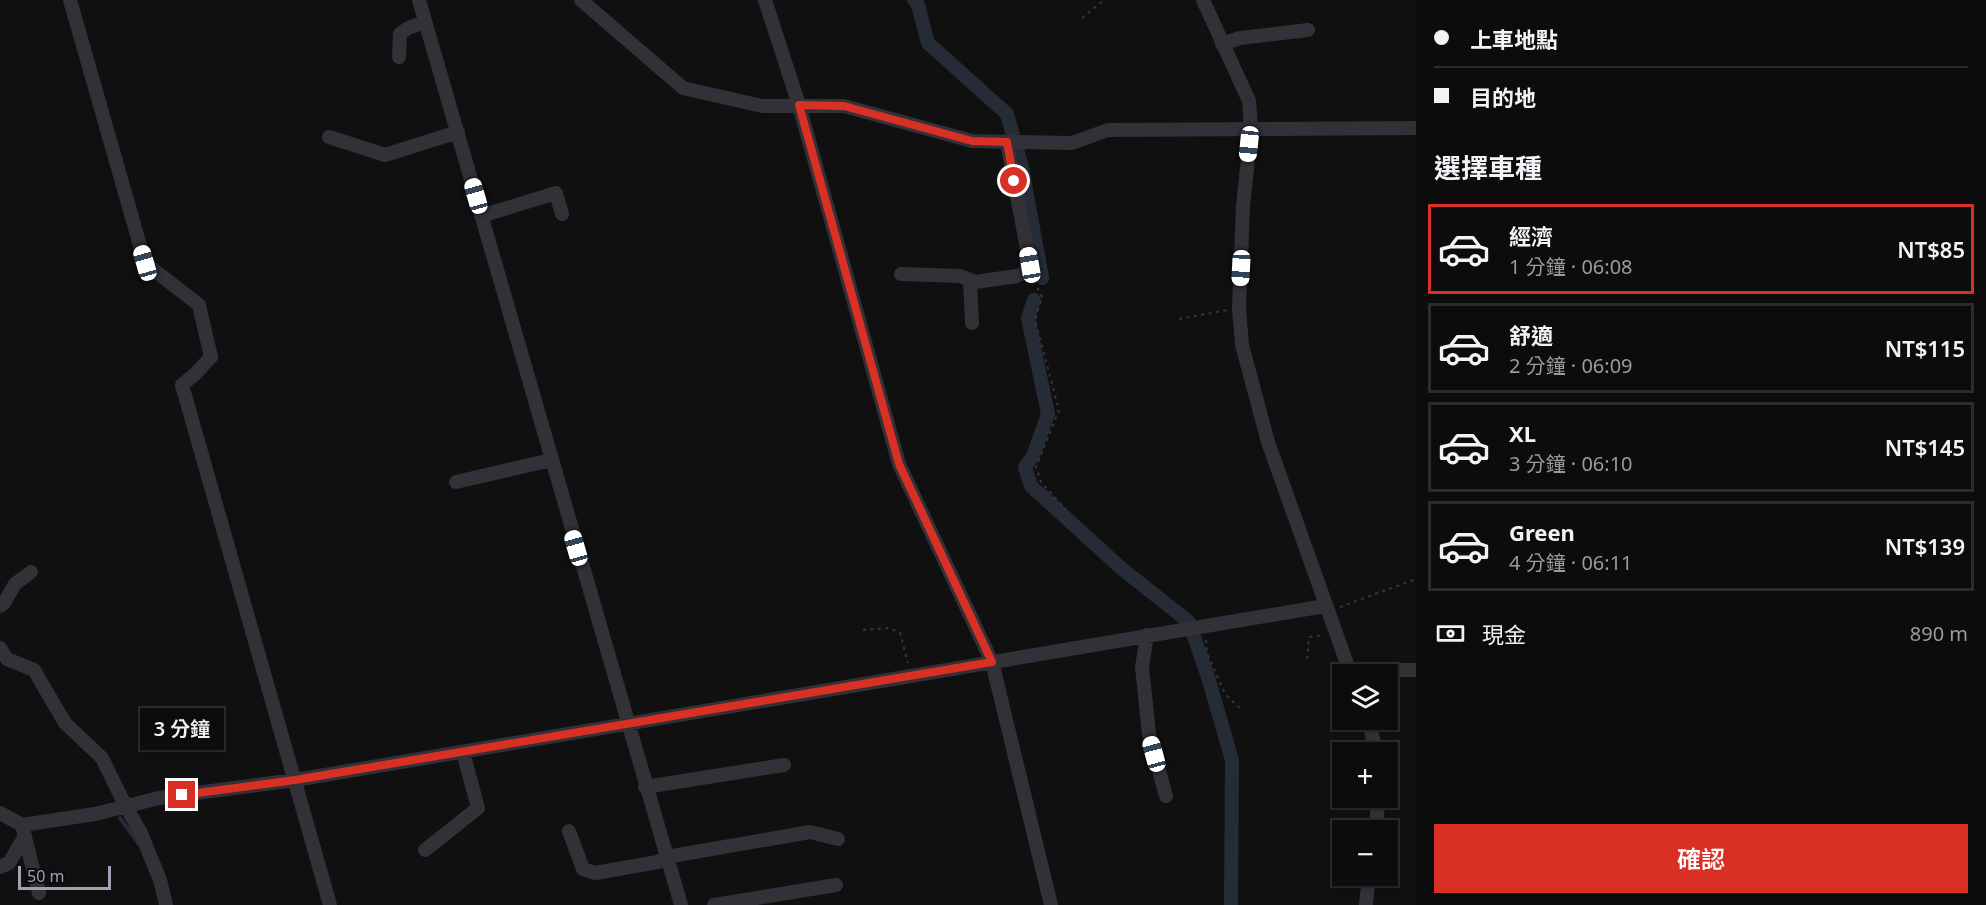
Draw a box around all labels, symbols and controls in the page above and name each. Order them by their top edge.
text: 上車地點 [1470,24,1558,54]
text: 目的地 [1470,82,1536,112]
car [1238,125,1260,163]
text: 選擇車種 [1434,149,1542,186]
route start [1000,167,1027,194]
car [462,176,490,216]
text: 經濟 [1509,221,1553,251]
icon: car [1437,222,1491,276]
text: NT$85 [1897,234,1965,264]
car [131,243,159,283]
car [1018,246,1042,284]
car [1231,250,1251,286]
text: 1 分鐘 · 06:08 [1509,253,1633,280]
text: 舒適 [1509,320,1553,350]
icon: car [1437,321,1491,375]
text: NT$115 [1885,333,1965,363]
text: 2 分鐘 · 06:09 [1509,352,1633,379]
text: XL [1509,418,1536,448]
icon: car [1437,420,1491,474]
text: NT$145 [1885,432,1965,462]
text: 3 分鐘 · 06:10 [1509,450,1633,477]
text: Green [1509,517,1575,547]
icon: car [1437,519,1491,573]
car [562,528,590,568]
text: NT$139 [1885,531,1965,561]
text: 4 分鐘 · 06:11 [1509,549,1633,576]
icon: cash [1434,617,1467,650]
text: 現金 [1482,619,1526,649]
text: 890 m [1910,620,1968,647]
map controls [1332,664,1398,886]
button: layers [1332,664,1398,730]
callout: 3 分鐘 [140,708,224,750]
text: 3 分鐘 [154,715,210,742]
car [1141,734,1167,774]
button: + [1332,742,1398,808]
route end [168,781,195,808]
button: − [1332,820,1398,886]
button: 確認 [1434,824,1968,893]
scale bar [18,863,111,890]
text: 50 m [27,865,64,887]

